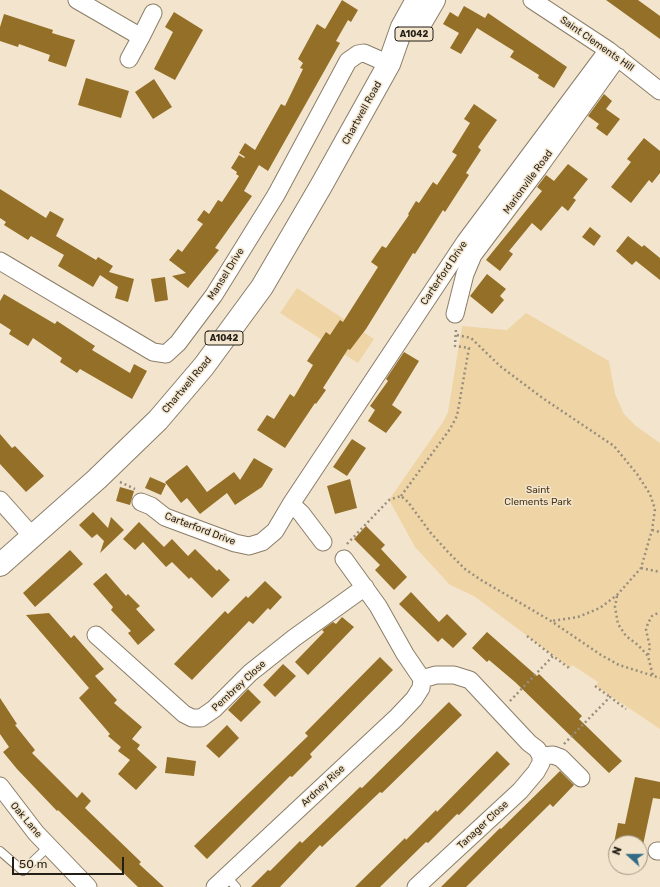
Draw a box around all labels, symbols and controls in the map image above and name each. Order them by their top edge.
street label: Saint Clements Hill [558,14,636,74]
road number: A1042 [395,27,433,41]
street label: Chartwell Road [340,79,384,147]
street label: Marionville Road [501,148,555,216]
street label: Carterford Drive [418,239,470,307]
street label: Mansel Drive [205,246,247,302]
road number: A1042 [205,331,243,345]
street label: Chartwell Road [160,354,214,416]
park label: Saint Clements Park [504,484,572,508]
street label: Carterford Drive [163,510,237,548]
street label: Pembrey Close [210,658,268,714]
street label: Ardney Rise [299,763,347,809]
street label: Tanager Close [455,798,511,852]
street label: Oak Lane [8,800,44,840]
north arrow [608,835,648,875]
text: N [610,845,625,857]
scale bar [14,849,126,875]
text: 50 m [19,857,47,871]

